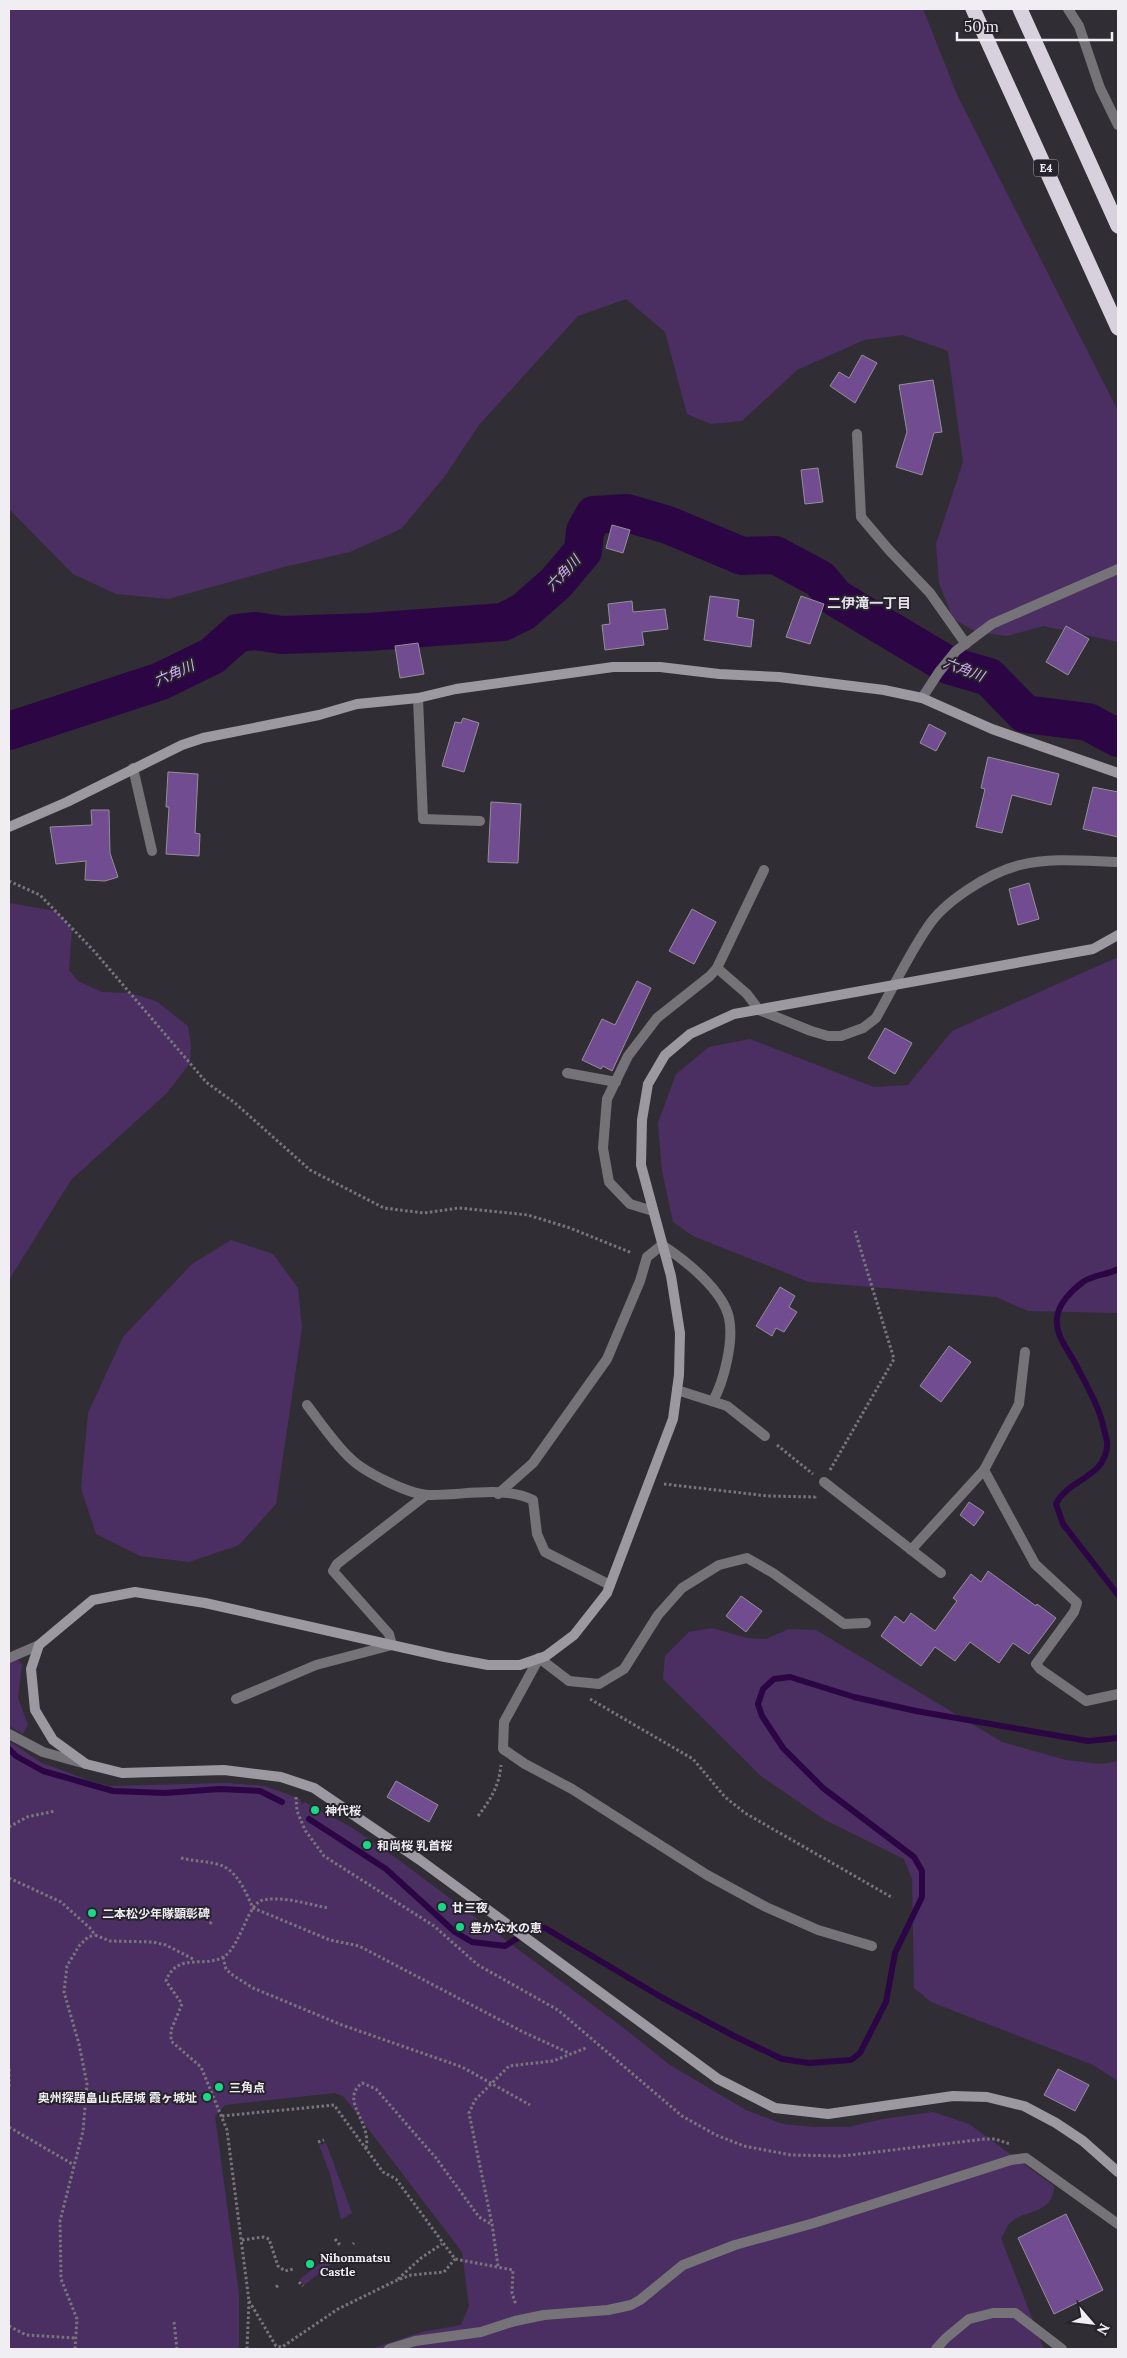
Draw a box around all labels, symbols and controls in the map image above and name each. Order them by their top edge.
scale bar [957,10,1112,42]
text: 50 m [964,17,999,36]
road number: E4 [1034,160,1058,177]
water label: 六角川 [542,550,585,594]
district label: 二伊滝一丁目 [827,594,911,612]
water label: 六角川 [941,653,989,686]
water label: 六角川 [151,655,199,690]
place label: 神代桜 [325,1803,361,1818]
marker: 神代桜 [309,1804,321,1816]
place label: 和尚桜 乳首桜 [377,1838,452,1853]
marker: 和尚桜 乳首桜 [361,1839,373,1851]
place label: 廿三夜 [452,1900,488,1915]
marker: 廿三夜 [436,1901,448,1913]
place label: 二本松少年隊顕彰碑 [102,1906,210,1921]
marker: 二本松少年隊顕彰碑 [86,1907,98,1919]
place label: 豊かな水の恵 [470,1920,542,1935]
marker: 豊かな水の恵 [454,1921,466,1933]
place label: 三角点 [229,2080,265,2095]
marker: 三角点 [213,2081,225,2093]
place label: 奥州探題畠山氏居城 霞ヶ城址 [38,2090,197,2105]
marker: 奥州探題畠山氏居城 霞ヶ城址 [201,2091,213,2103]
place label: Nihonmatsu Castle [320,2250,391,2279]
marker: Nihonmatsu Castle [304,2258,316,2270]
north arrow [1067,2298,1117,2348]
text: N [1093,2320,1114,2338]

